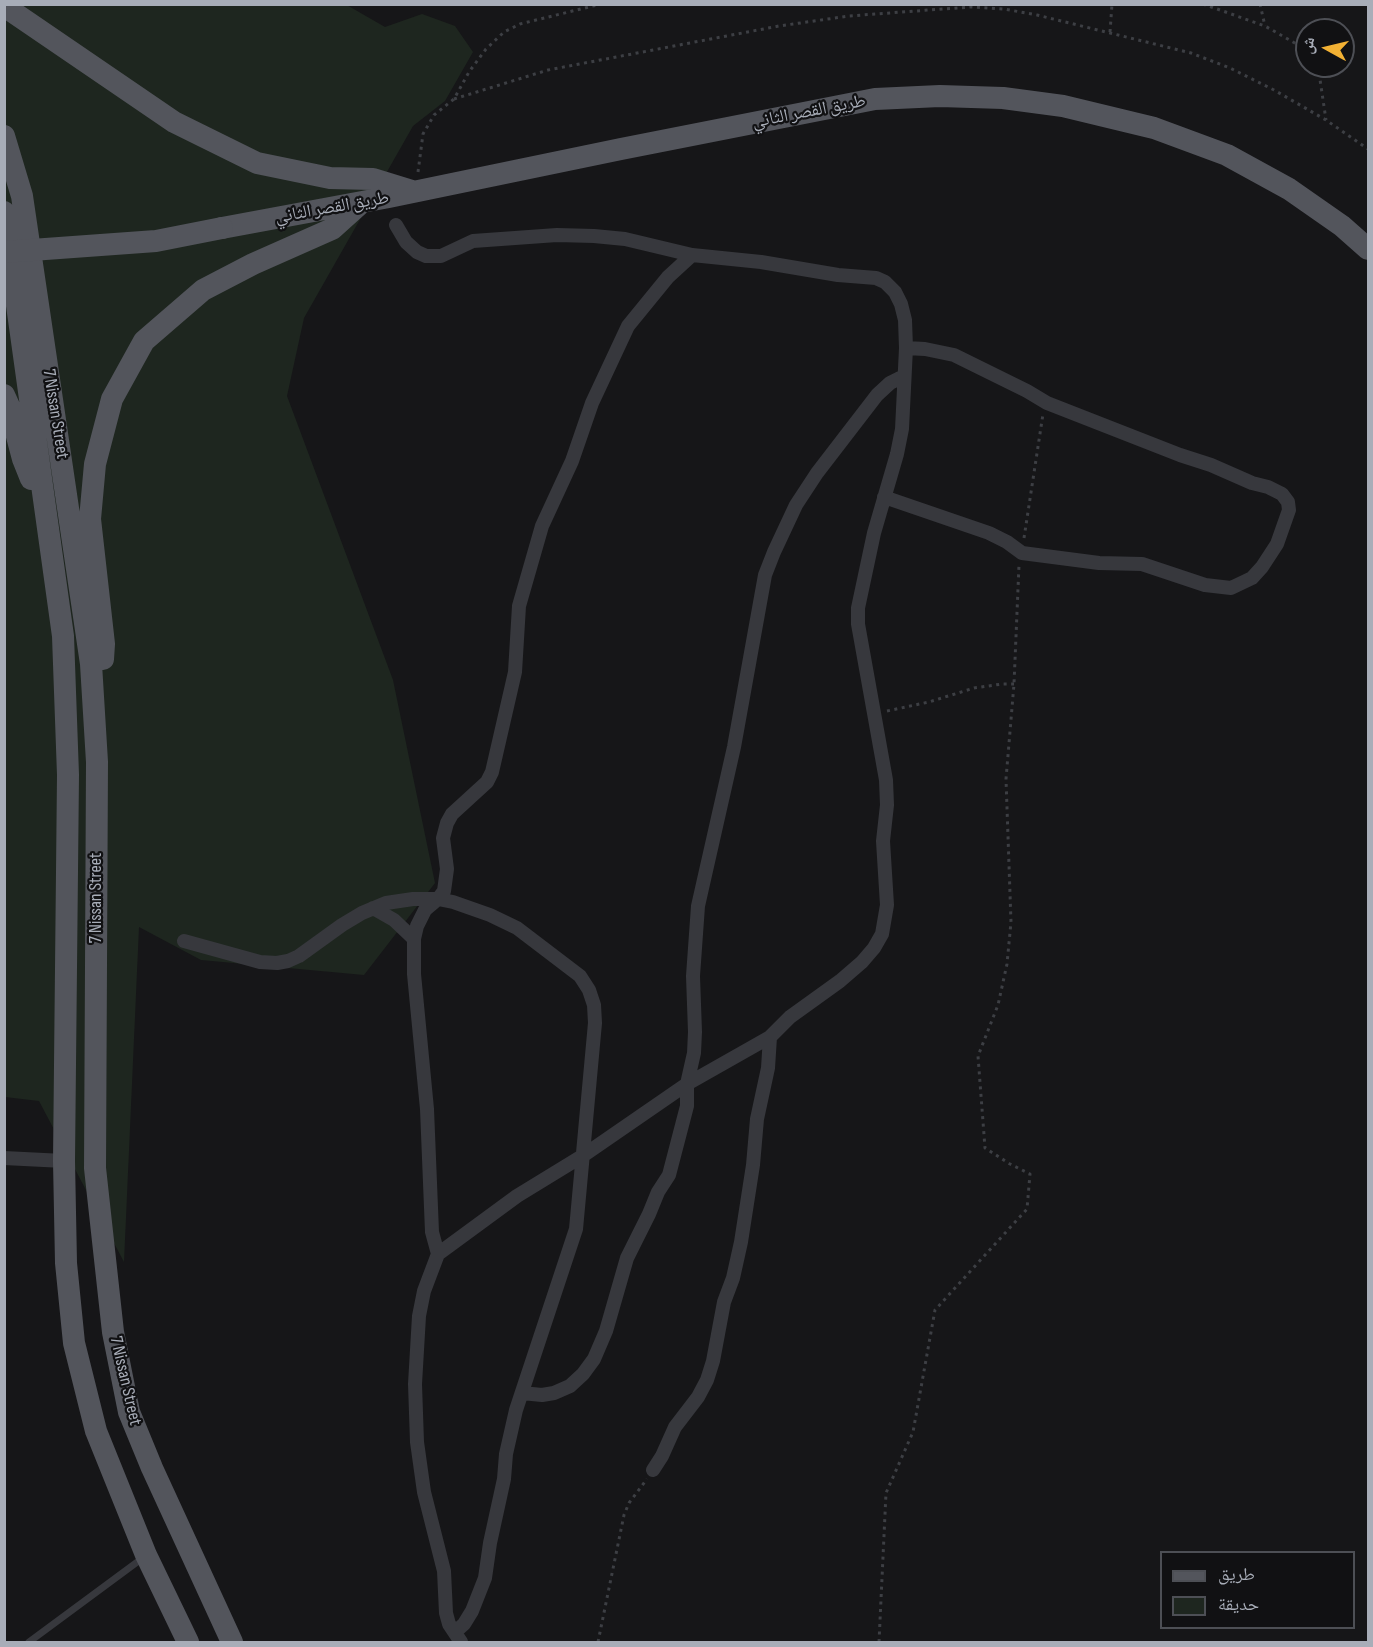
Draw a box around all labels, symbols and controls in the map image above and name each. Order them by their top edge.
north arrow [1295,18,1355,78]
text: ش [1298,36,1319,55]
street label: طريق القصر الثاني [750,90,868,134]
street label: طريق القصر الثاني [273,187,391,229]
street label: 7 Nissan Street [37,368,73,460]
street label: 7 Nissan Street [85,853,107,943]
street label: 7 Nissan Street [104,1334,146,1428]
legend [1160,1551,1355,1629]
text: طريق [1218,1564,1255,1585]
text: حديقة [1218,1594,1259,1615]

